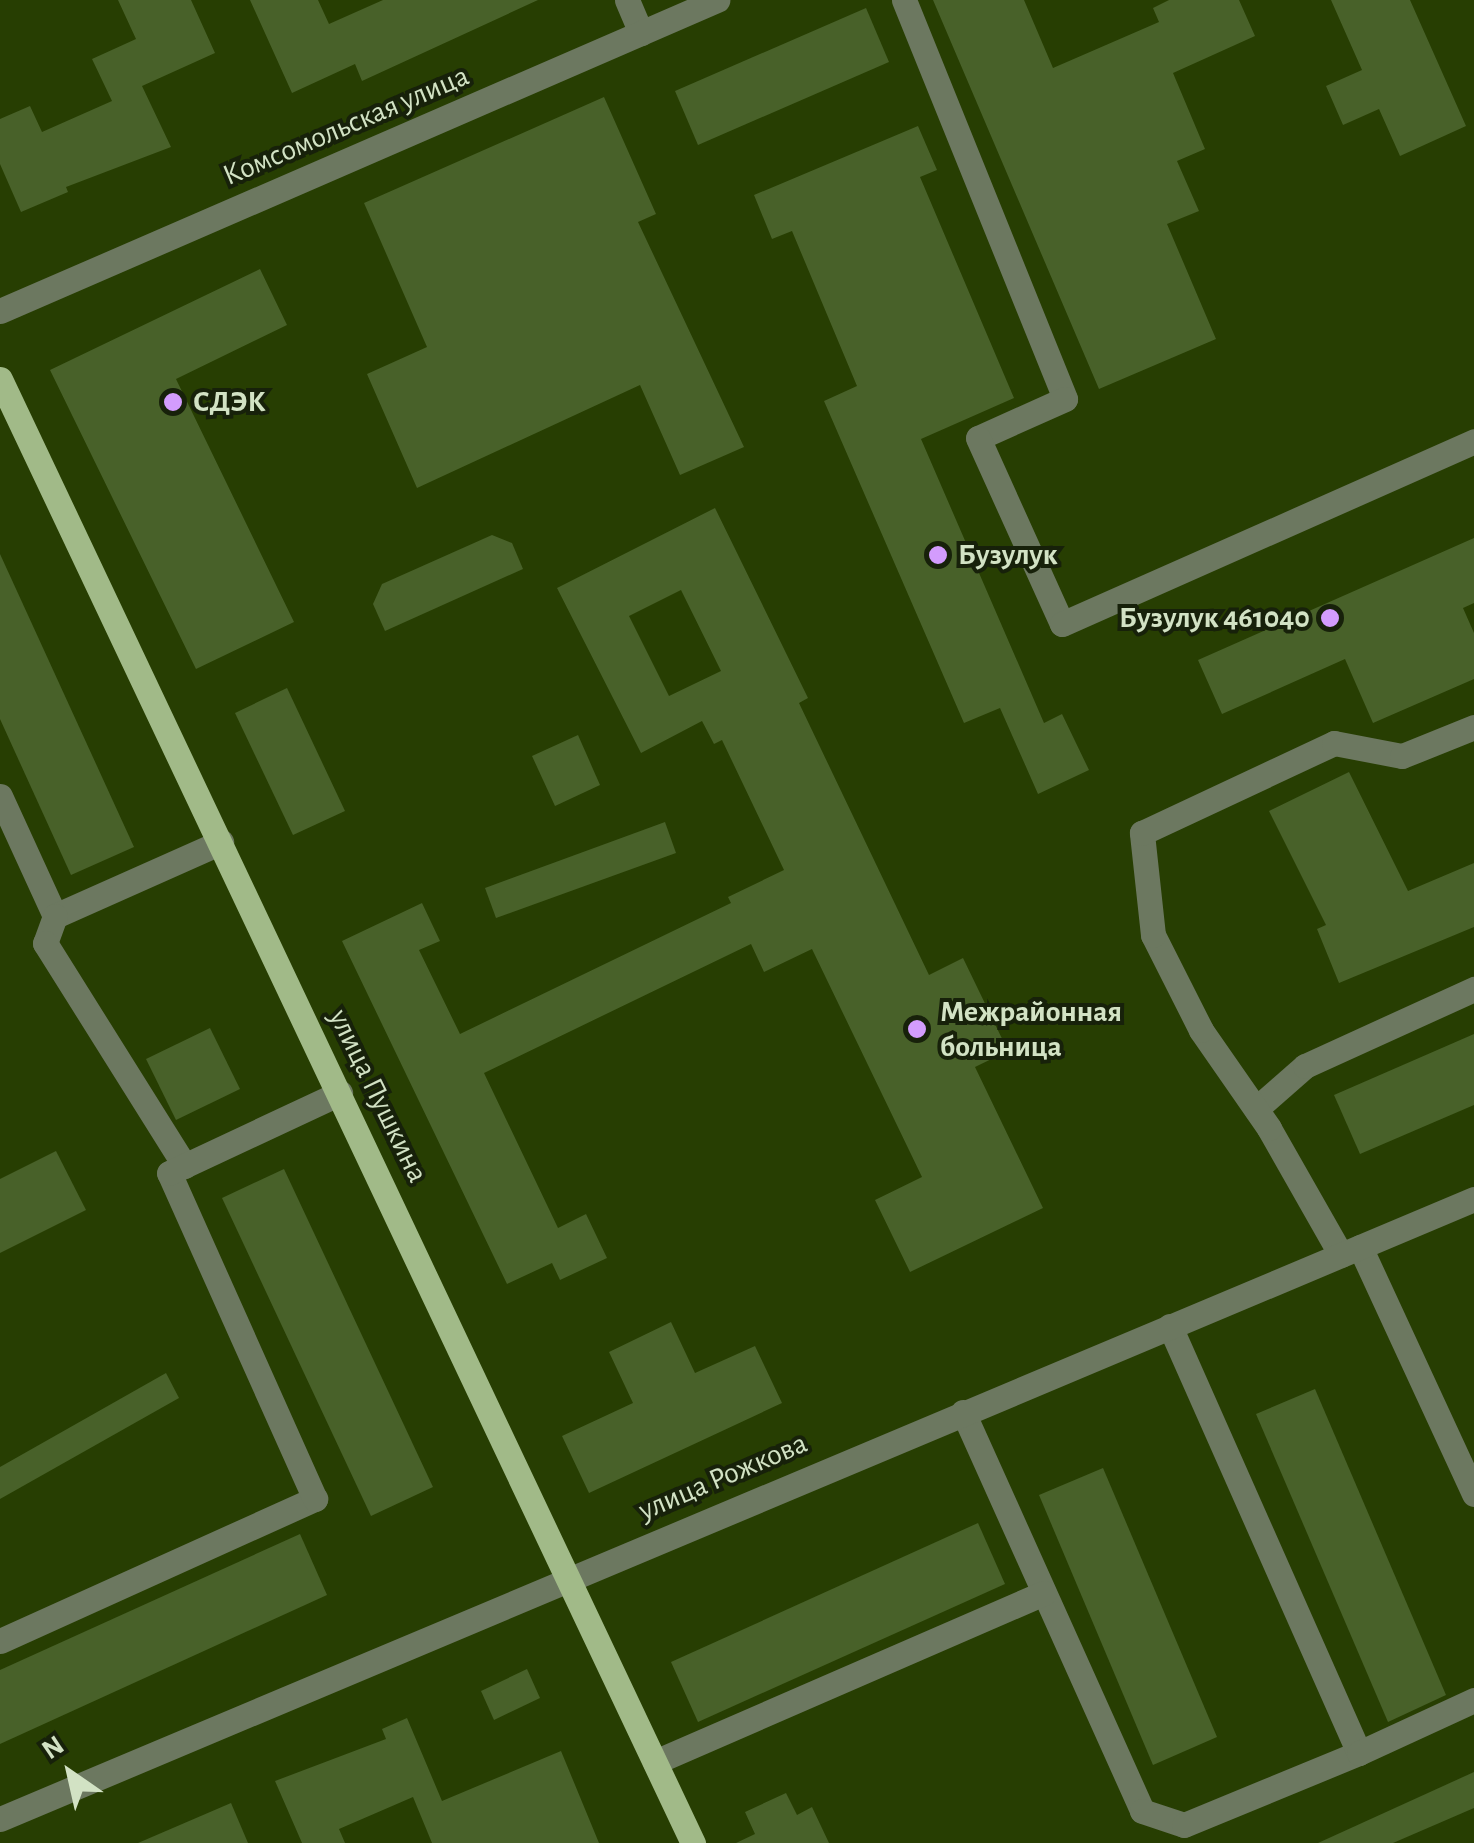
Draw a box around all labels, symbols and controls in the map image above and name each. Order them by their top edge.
street label: Комсомольская улица [218,58,474,194]
place label: СДЭК [193,384,266,420]
marker: СДЭК [162,391,184,413]
place label: Бузулук [958,537,1058,573]
marker: Бузулук [927,544,949,566]
place label: Бузулук 461040 [1119,600,1310,636]
marker: Бузулук 461040 [1319,607,1341,629]
place label: Межрайонная больница [940,994,1122,1064]
street label: улица Пушкина [321,1004,435,1188]
marker: Межрайонная больница [904,1016,930,1042]
street label: улица Рожкова [633,1425,813,1529]
north arrow [20,1723,120,1823]
text: N [37,1731,69,1765]

